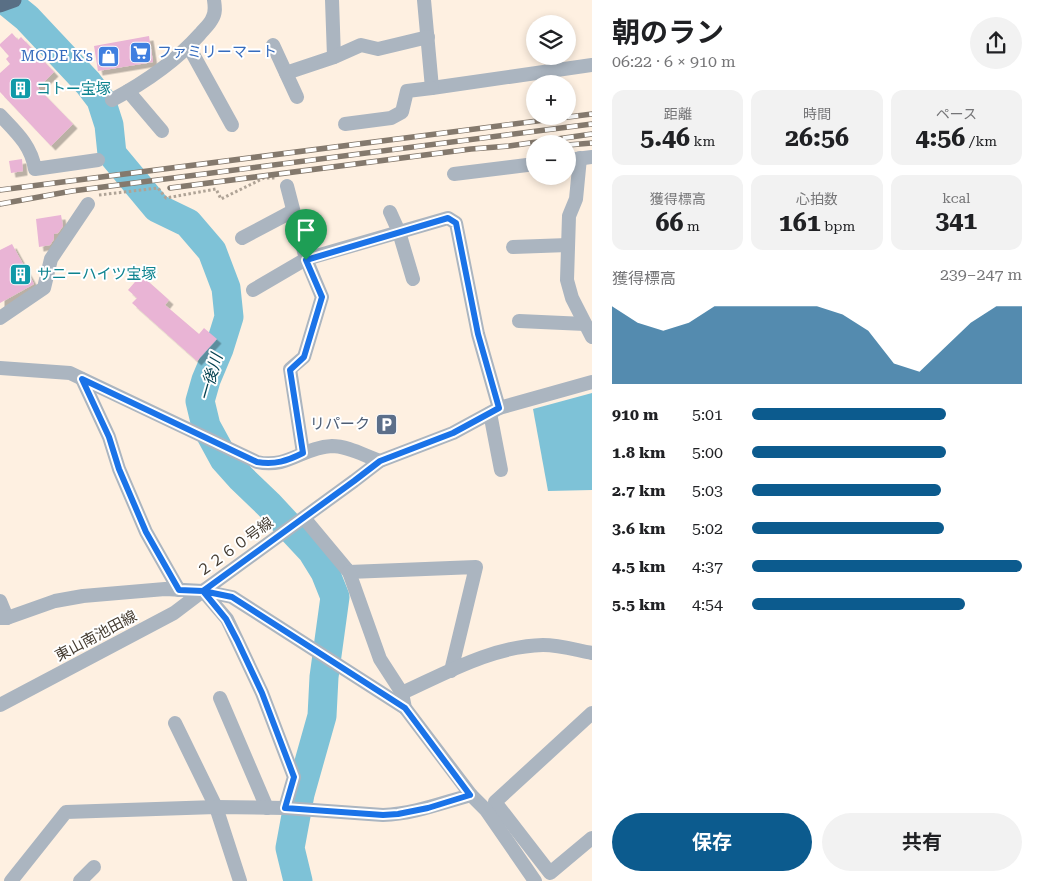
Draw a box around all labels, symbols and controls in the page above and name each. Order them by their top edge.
map controls [526,15,576,185]
button: layers [526,15,576,65]
text: 朝のラン [612,16,724,49]
button: share [970,17,1022,69]
supermarket icon: ファミリーマート [129,40,153,64]
place label: ファミリーマート [157,43,277,61]
shop icon: MODE K's [97,44,121,68]
place label: MODE K's [21,47,93,65]
text: 06:22 · 6 × 910 m [612,52,736,71]
button: + [526,75,576,125]
building icon: コトー宝塚 [8,77,32,101]
place label: コトー宝塚 [36,80,111,98]
text: 距離 [664,106,692,122]
text: 時間 [803,106,831,122]
text: ペース [936,106,977,122]
text: 5.46 [640,123,690,152]
text: 26:56 [785,123,849,152]
text: 4:56 [916,123,965,152]
text: km [690,133,715,149]
text: /km [965,133,997,149]
button: − [526,135,576,185]
text: kcal [942,190,970,206]
text: 獲得標高 [650,191,706,207]
text: 心拍数 [796,191,838,207]
text: 341 [935,206,977,235]
text: 66 [656,208,684,237]
text: 161 [779,208,821,237]
pin [285,209,327,260]
icon: arrive [292,216,320,244]
text: m [684,218,700,234]
text: bpm [821,218,855,234]
building icon: サニーハイツ宝塚 [9,262,33,286]
place label: サニーハイツ宝塚 [37,265,156,283]
text: 239–247 m [940,265,1022,284]
text: 獲得標高 [612,269,676,288]
water label: 一後川 [195,350,227,403]
text: 910 m [612,405,658,424]
text: 5:01 [692,405,723,424]
parking icon: リパーク [374,412,398,436]
place label: リパーク [310,415,370,433]
text: 1.8 km [612,443,665,462]
text: 5:00 [692,443,723,462]
text: 2.7 km [612,481,665,500]
text: 5:03 [692,481,723,500]
street label: ２２６０号線 [193,513,277,581]
text: 3.6 km [612,519,665,538]
text: 5:02 [692,519,723,538]
text: 4.5 km [612,557,665,576]
text: 4:37 [692,557,723,576]
text: 5.5 km [612,595,665,614]
text: 4:54 [692,595,723,614]
street label: 東山南池田線 [52,607,140,665]
button: 保存 [612,813,812,871]
button: 共有 [822,813,1022,871]

